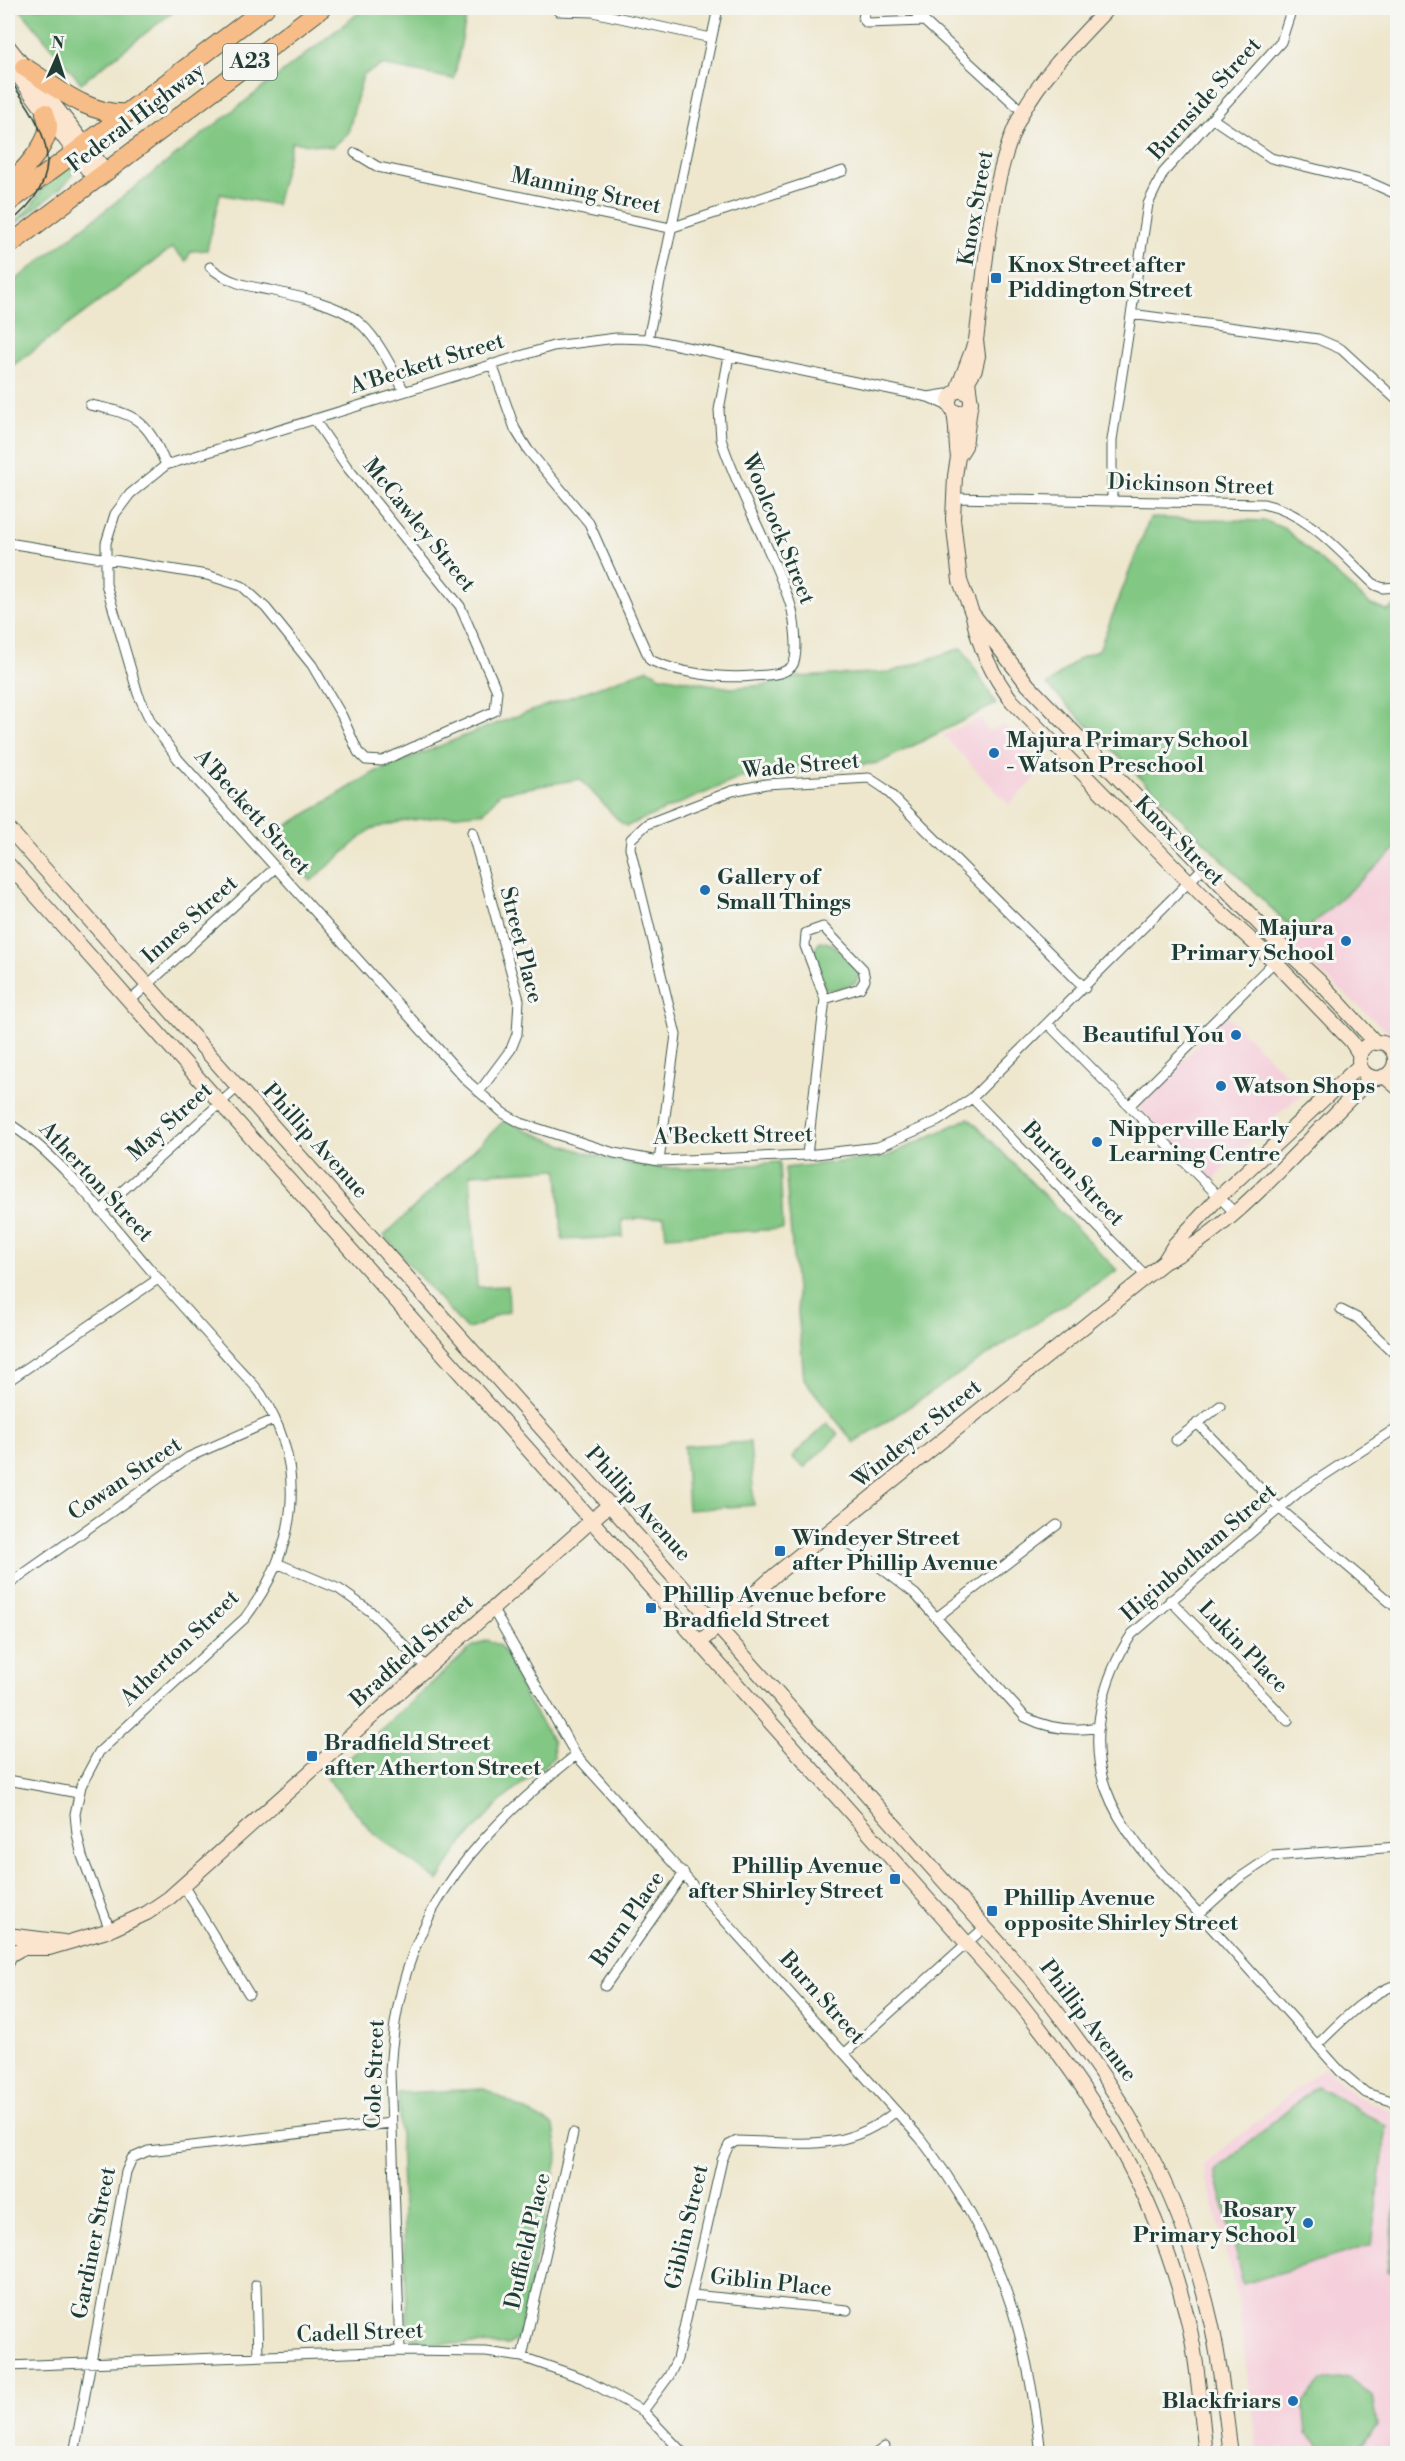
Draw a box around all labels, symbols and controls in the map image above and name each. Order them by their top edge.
north arrow [27,27,87,87]
street label: Burnside Street [1142,32,1267,167]
text: N [51,33,65,53]
road number: A23 [223,44,277,80]
street label: Federal Highway [62,57,210,179]
street label: Knox Street [953,148,999,268]
street label: Manning Street [508,162,664,220]
place label: Knox Street after Piddington Street [1008,252,1192,304]
marker: Knox Street after Piddington Street [989,271,1003,285]
street label: A'Beckett Street [346,328,508,401]
street label: Woolcock Street [735,449,821,608]
street label: McCawley Street [357,453,481,598]
street label: Dickinson Street [1107,469,1275,501]
place label: Majura Primary School - Watson Preschool [1006,727,1248,779]
street label: A'Beckett Street [188,743,316,881]
marker: Majura Primary School - Watson Preschool [987,746,1001,760]
street label: Wade Street [740,747,861,785]
street label: Knox Street [1128,790,1230,892]
place label: Gallery of Small Things [717,864,851,916]
street label: Innes Street [137,870,244,970]
marker: Gallery of Small Things [698,883,712,897]
street label: Street Place [493,884,549,1006]
place label: Majura Primary School [1171,915,1335,967]
marker: Majura Primary School [1339,934,1353,948]
place label: Beautiful You [1083,1022,1225,1049]
marker: Beautiful You [1229,1028,1243,1042]
place label: Watson Shops [1232,1073,1375,1100]
street label: May Street [122,1077,218,1167]
street label: Phillip Avenue [256,1078,374,1204]
marker: Watson Shops [1214,1079,1228,1093]
street label: Atherton Street [33,1115,159,1248]
street label: Burton Street [1016,1115,1130,1232]
place label: Nipperville Early Learning Centre [1109,1116,1290,1168]
street label: A'Beckett Street [652,1121,813,1151]
marker: Nipperville Early Learning Centre [1090,1135,1104,1149]
street label: Windeyer Street [846,1374,987,1495]
street label: Cowan Street [63,1431,187,1527]
street label: Phillip Avenue [579,1441,697,1567]
street label: Higinbotham Street [1116,1478,1282,1628]
place label: Windeyer Street after Phillip Avenue [791,1525,998,1577]
marker: Windeyer Street after Phillip Avenue [773,1544,787,1558]
place label: Phillip Avenue before Bradfield Street [663,1582,887,1634]
street label: Atherton Street [114,1584,245,1712]
street label: Bradfield Street [344,1589,479,1714]
street label: Lukin Place [1192,1595,1294,1699]
marker: Phillip Avenue before Bradfield Street [644,1601,658,1615]
place label: Bradfield Street after Atherton Street [324,1730,541,1782]
marker: Bradfield Street after Atherton Street [305,1749,319,1763]
place label: Phillip Avenue after Shirley Street [688,1853,883,1905]
street label: Burn Place [585,1866,671,1973]
marker: Phillip Avenue after Shirley Street [888,1872,902,1886]
place label: Phillip Avenue opposite Shirley Street [1004,1885,1238,1937]
marker: Phillip Avenue opposite Shirley Street [985,1904,999,1918]
street label: Burn Street [773,1945,871,2050]
street label: Phillip Avenue [1033,1955,1143,2087]
street label: Cole Street [360,2019,390,2129]
street label: Giblin Street [660,2162,715,2292]
street label: Gardiner Street [66,2164,122,2321]
street label: Duffield Place [499,2170,557,2312]
place label: Rosary Primary School [1133,2197,1297,2249]
marker: Rosary Primary School [1301,2216,1315,2230]
street label: Giblin Place [709,2263,833,2303]
street label: Cadell Street [296,2317,424,2349]
place label: Blackfriars [1162,2388,1281,2415]
marker: Blackfriars [1286,2394,1300,2408]

